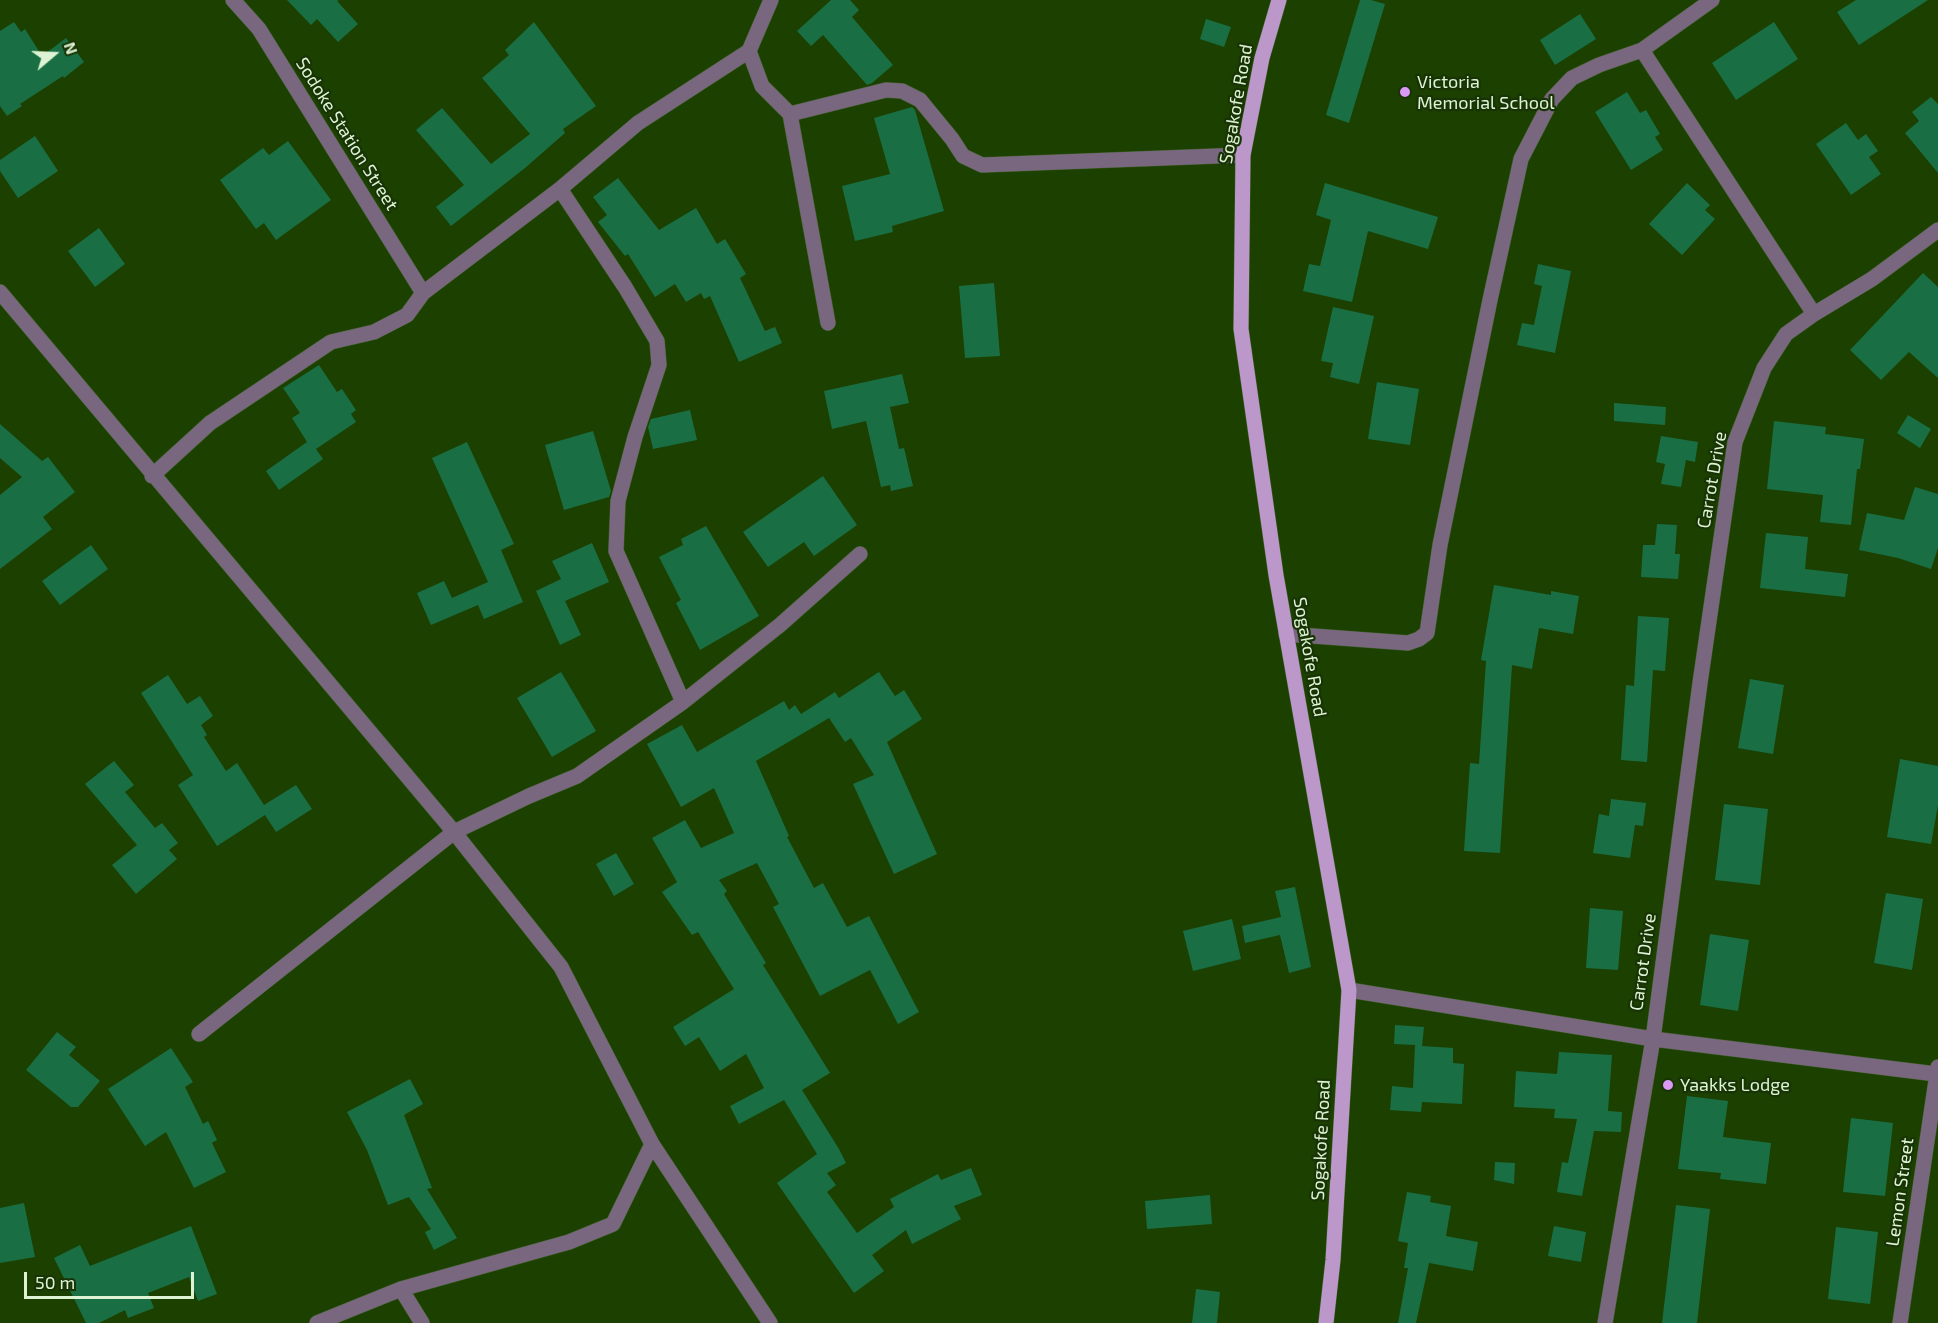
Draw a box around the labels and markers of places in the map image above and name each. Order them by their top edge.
place label: Victoria Memorial School [1417,71,1555,113]
marker: Victoria Memorial School [1398,85,1412,99]
place label: Yaakks Lodge [1680,1074,1790,1096]
marker: Yaakks Lodge [1661,1078,1675,1092]

